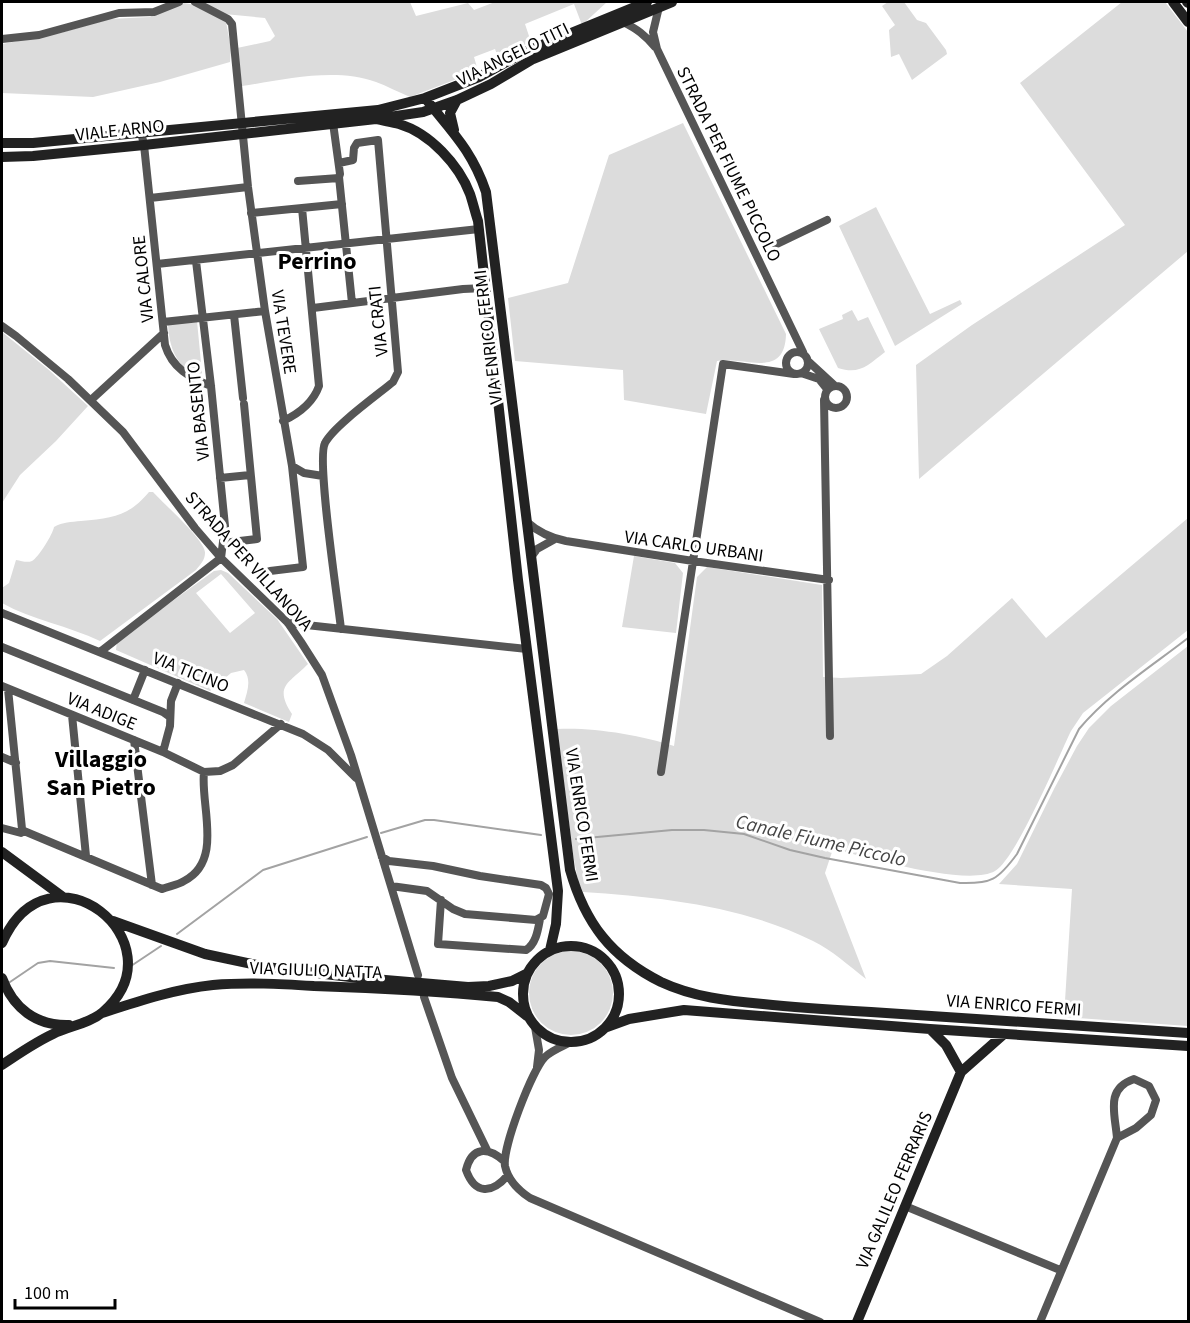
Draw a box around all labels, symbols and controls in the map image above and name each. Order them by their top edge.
street label: VIA ANGELO TITI [453,16,574,92]
street label: STRADA PER FIUME PICCOLO [670,62,787,266]
street label: VIALE ARNO [74,113,166,148]
street label: VIA CALORE [126,234,160,324]
district label: Perrino [277,244,357,279]
street label: VIA ENRICO FERMI [468,268,509,406]
street label: VIA CRATI [362,284,395,358]
street label: VIA TEVERE [265,288,303,376]
street label: VIA BASENTO [181,360,216,462]
street label: STRADA PER VILLANOVA [179,486,318,637]
street label: VIA CARLO URBANI [623,524,765,569]
street label: VIA TICINO [149,646,233,699]
street label: VIA ADIGE [63,686,141,737]
district label: Villaggio San Pietro [46,742,156,805]
street label: VIA ENRICO FERMI [559,746,604,884]
water label: Canale Fiume Piccolo [733,808,909,874]
street label: VIA GIULIO NATTA [249,956,383,985]
street label: VIA ENRICO FERMI [946,988,1082,1023]
street label: VIA GALILEO FERRARIS [850,1108,939,1273]
scale bar [15,1272,116,1310]
text: 100 m [24,1281,69,1306]

